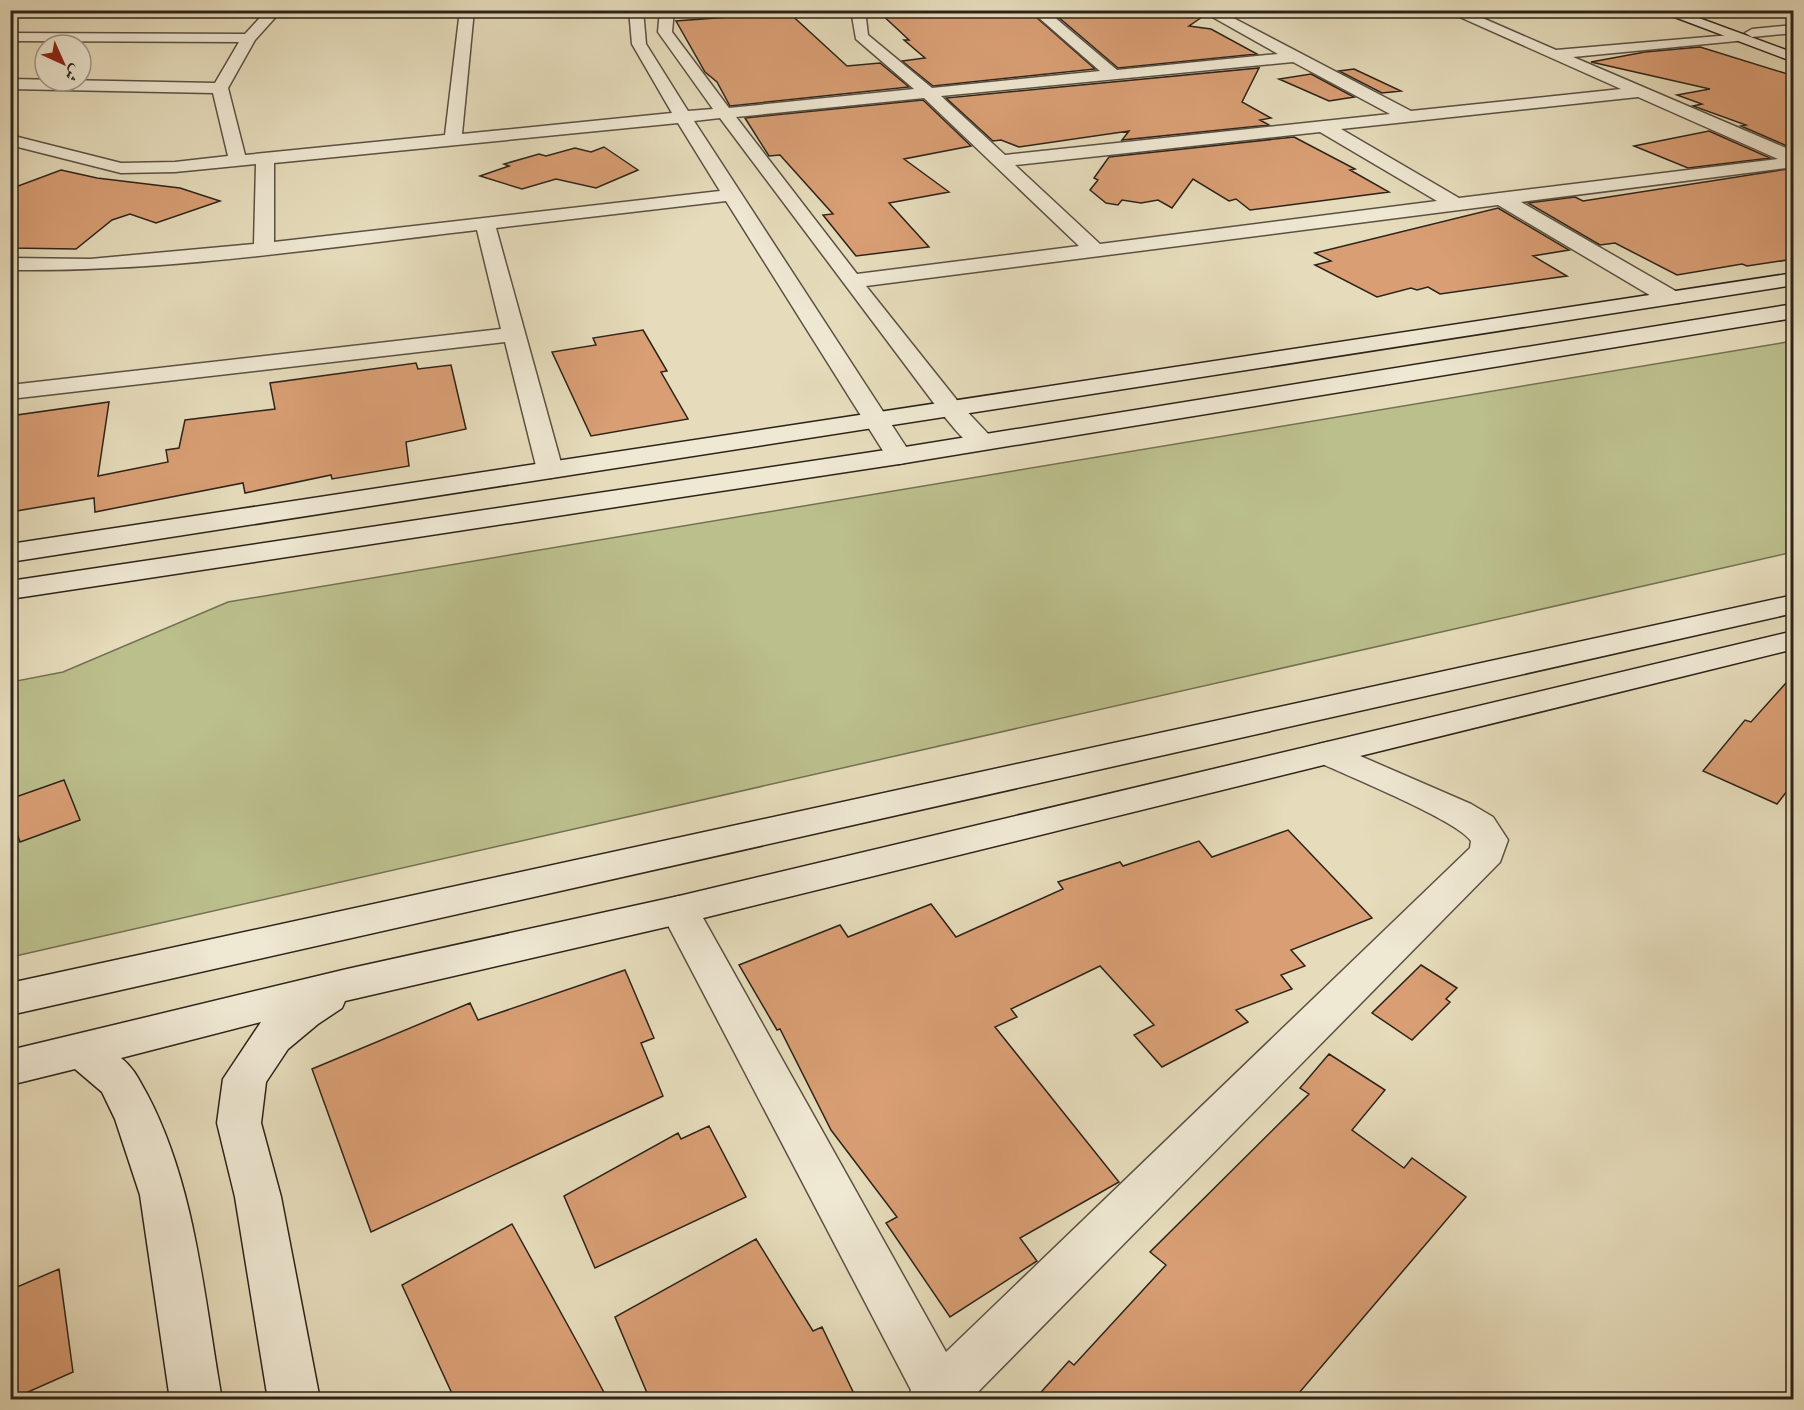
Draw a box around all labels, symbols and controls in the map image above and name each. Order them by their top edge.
north arrow [33,33,93,93]
text: ش [61,61,86,86]

